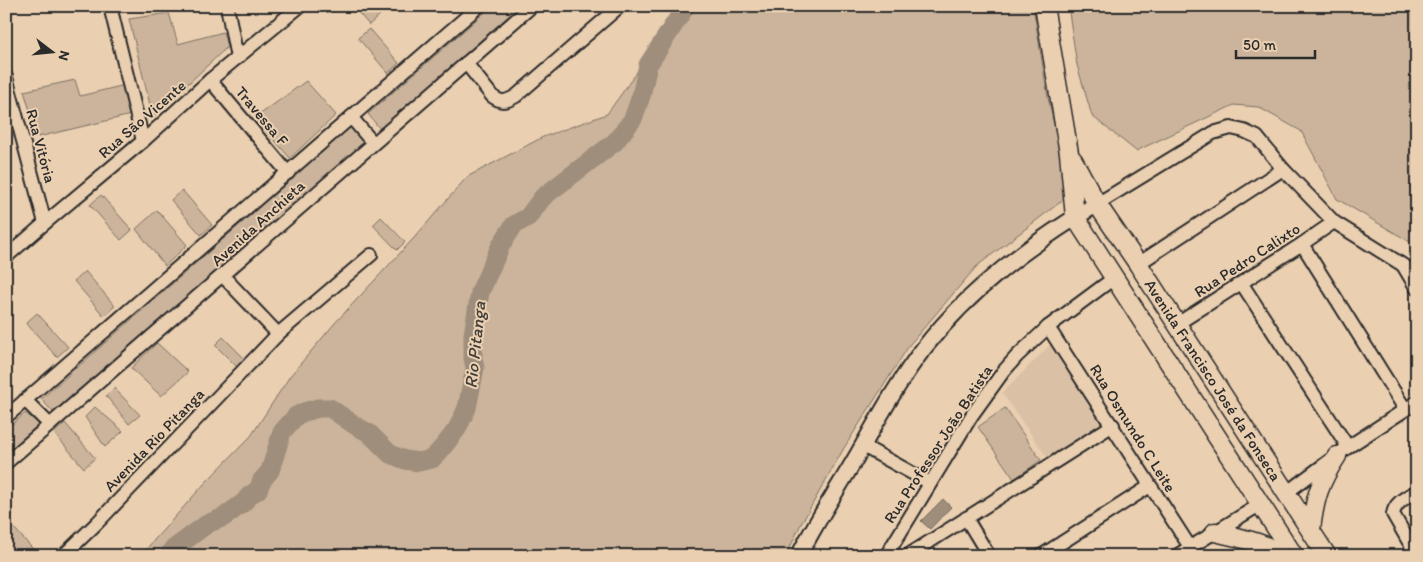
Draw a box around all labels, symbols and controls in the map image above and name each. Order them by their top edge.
north arrow [28,28,78,78]
scale bar [1236,28,1314,60]
text: 50 m [1243,36,1276,54]
text: N [55,49,73,62]
street label: Rua São Vicente [94,76,190,162]
street label: Travessa F [232,82,293,150]
street label: Rua Vitória [22,107,60,185]
street label: Avenida Anchieta [207,176,309,270]
street label: Rua Pedro Calixto [1191,219,1303,301]
street label: Avenida Francisco José da Fonseca [1141,276,1286,485]
water label: Rio Pitanga [459,299,491,390]
street label: Rua Osmundo C Leite [1086,360,1180,496]
street label: Rua Professor João Batista [880,361,997,527]
street label: Avenida Rio Pitanga [100,384,208,495]

